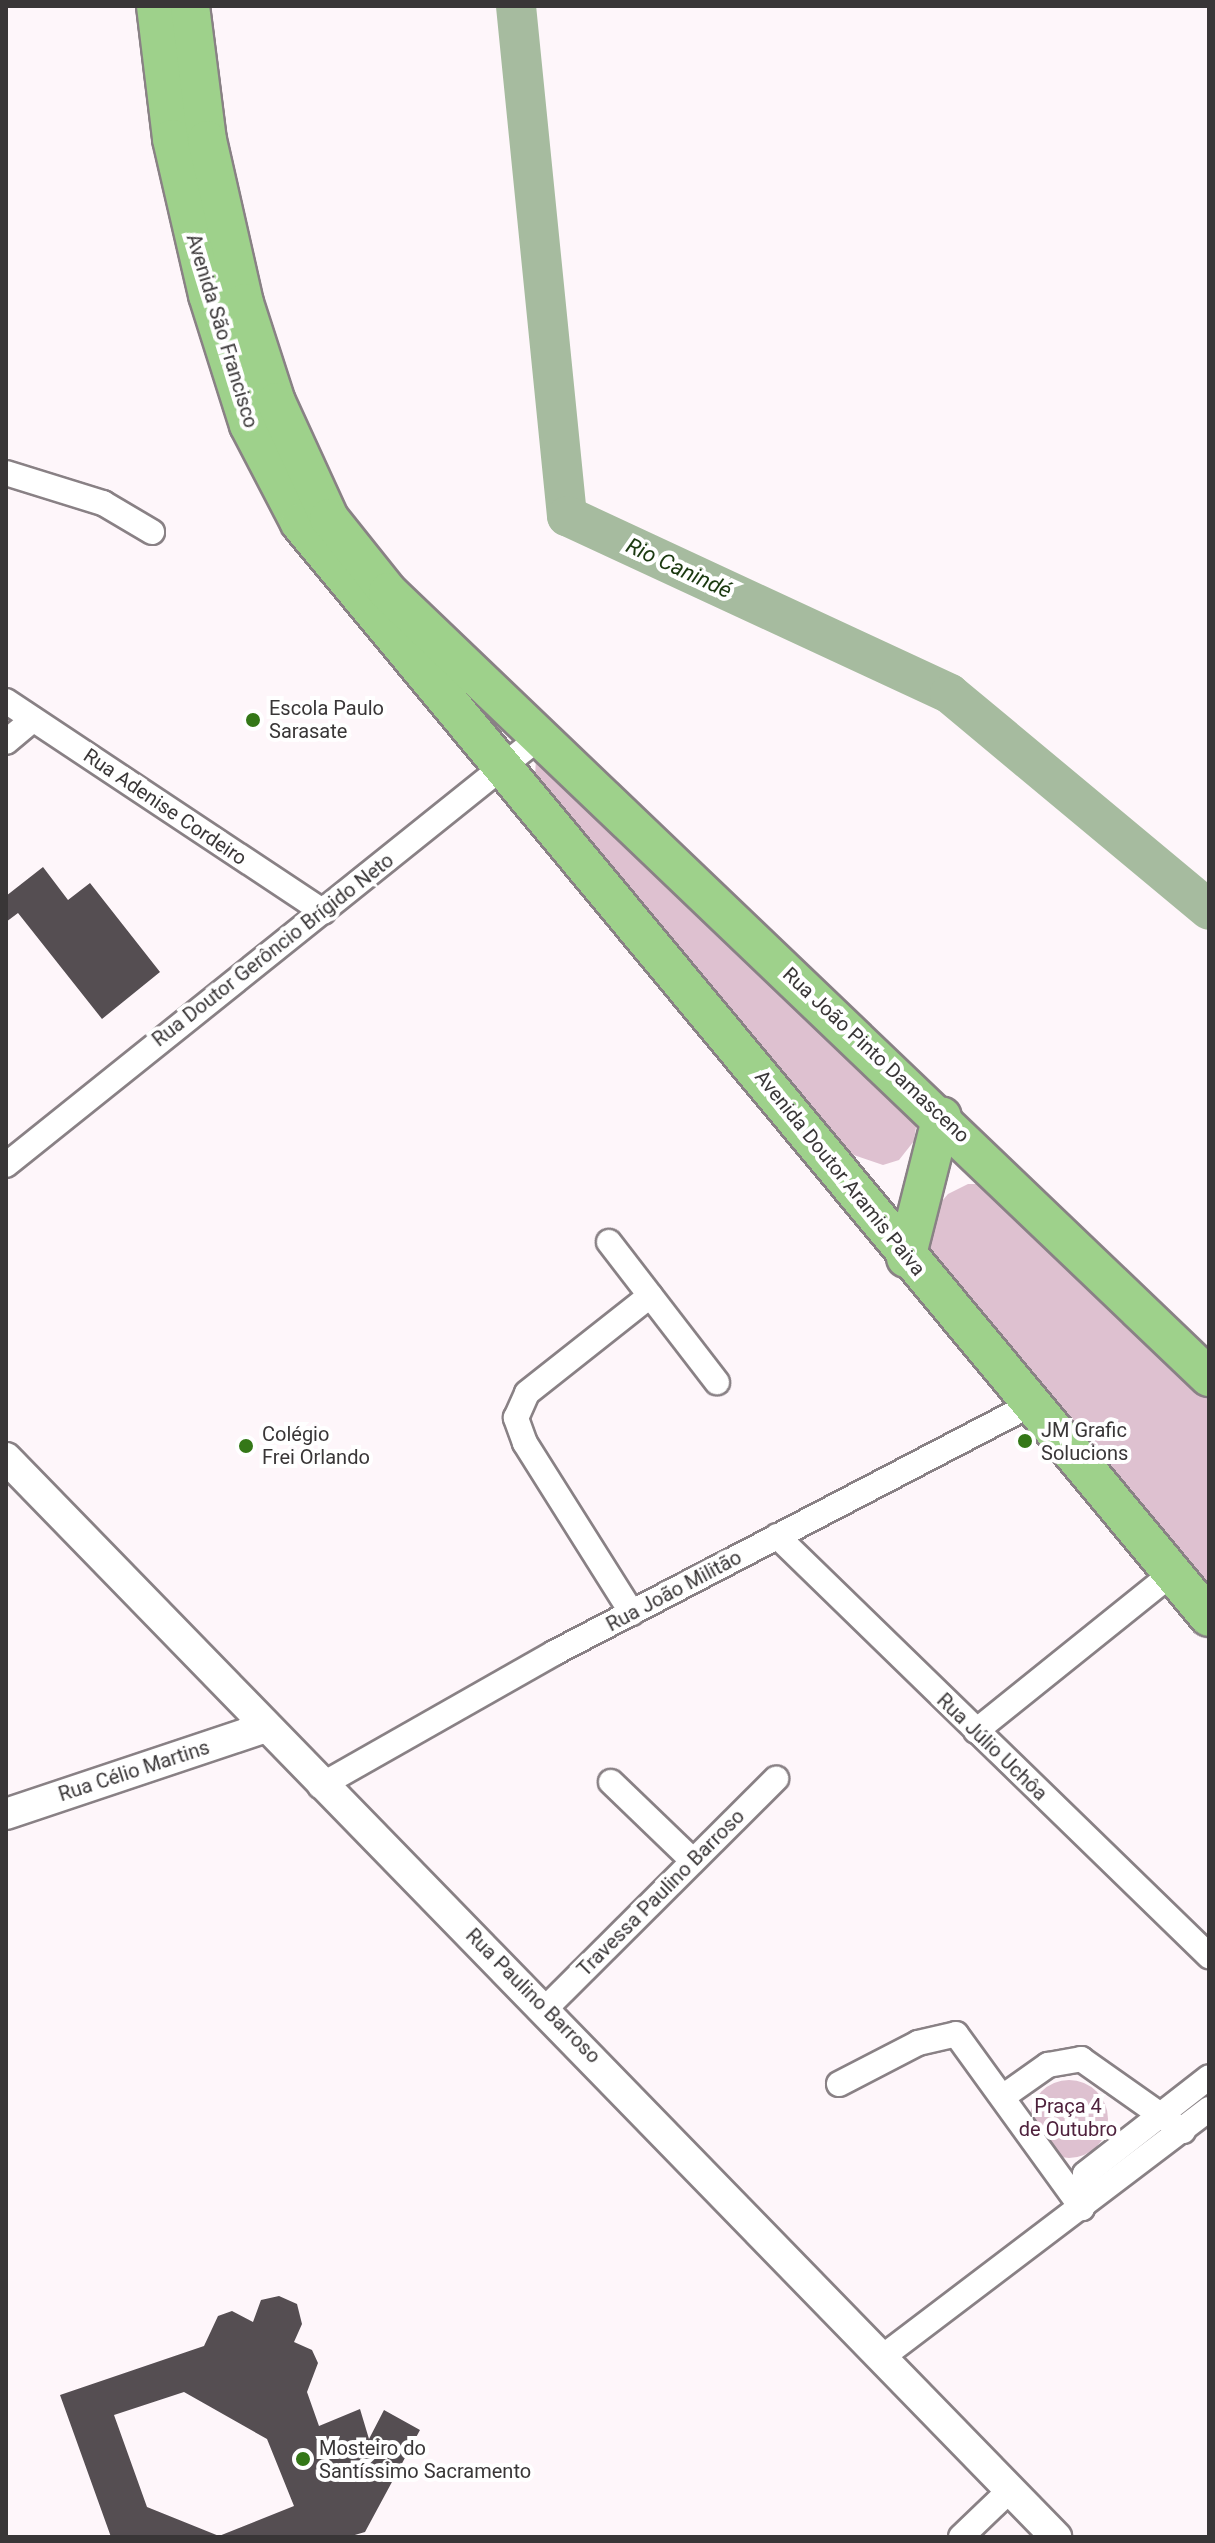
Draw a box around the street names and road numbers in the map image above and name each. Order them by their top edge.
street label: Avenida São Francisco [181,231,263,431]
street label: Rua Adenise Cordeiro [79,743,251,871]
street label: Rua Doutor Gerôncio Brígido Neto [148,848,398,1052]
street label: Rua João Pinto Damasceno [778,962,974,1148]
street label: Avenida Doutor Aramis Paiva [750,1065,930,1281]
street label: Rua João Militão [602,1545,746,1637]
street label: Rua Júlio Uchôa [932,1688,1052,1806]
street label: Rua Célio Martins [55,1735,213,1807]
street label: Travessa Paulino Barroso [572,1804,750,1982]
street label: Rua Paulino Barroso [461,1924,605,2068]

